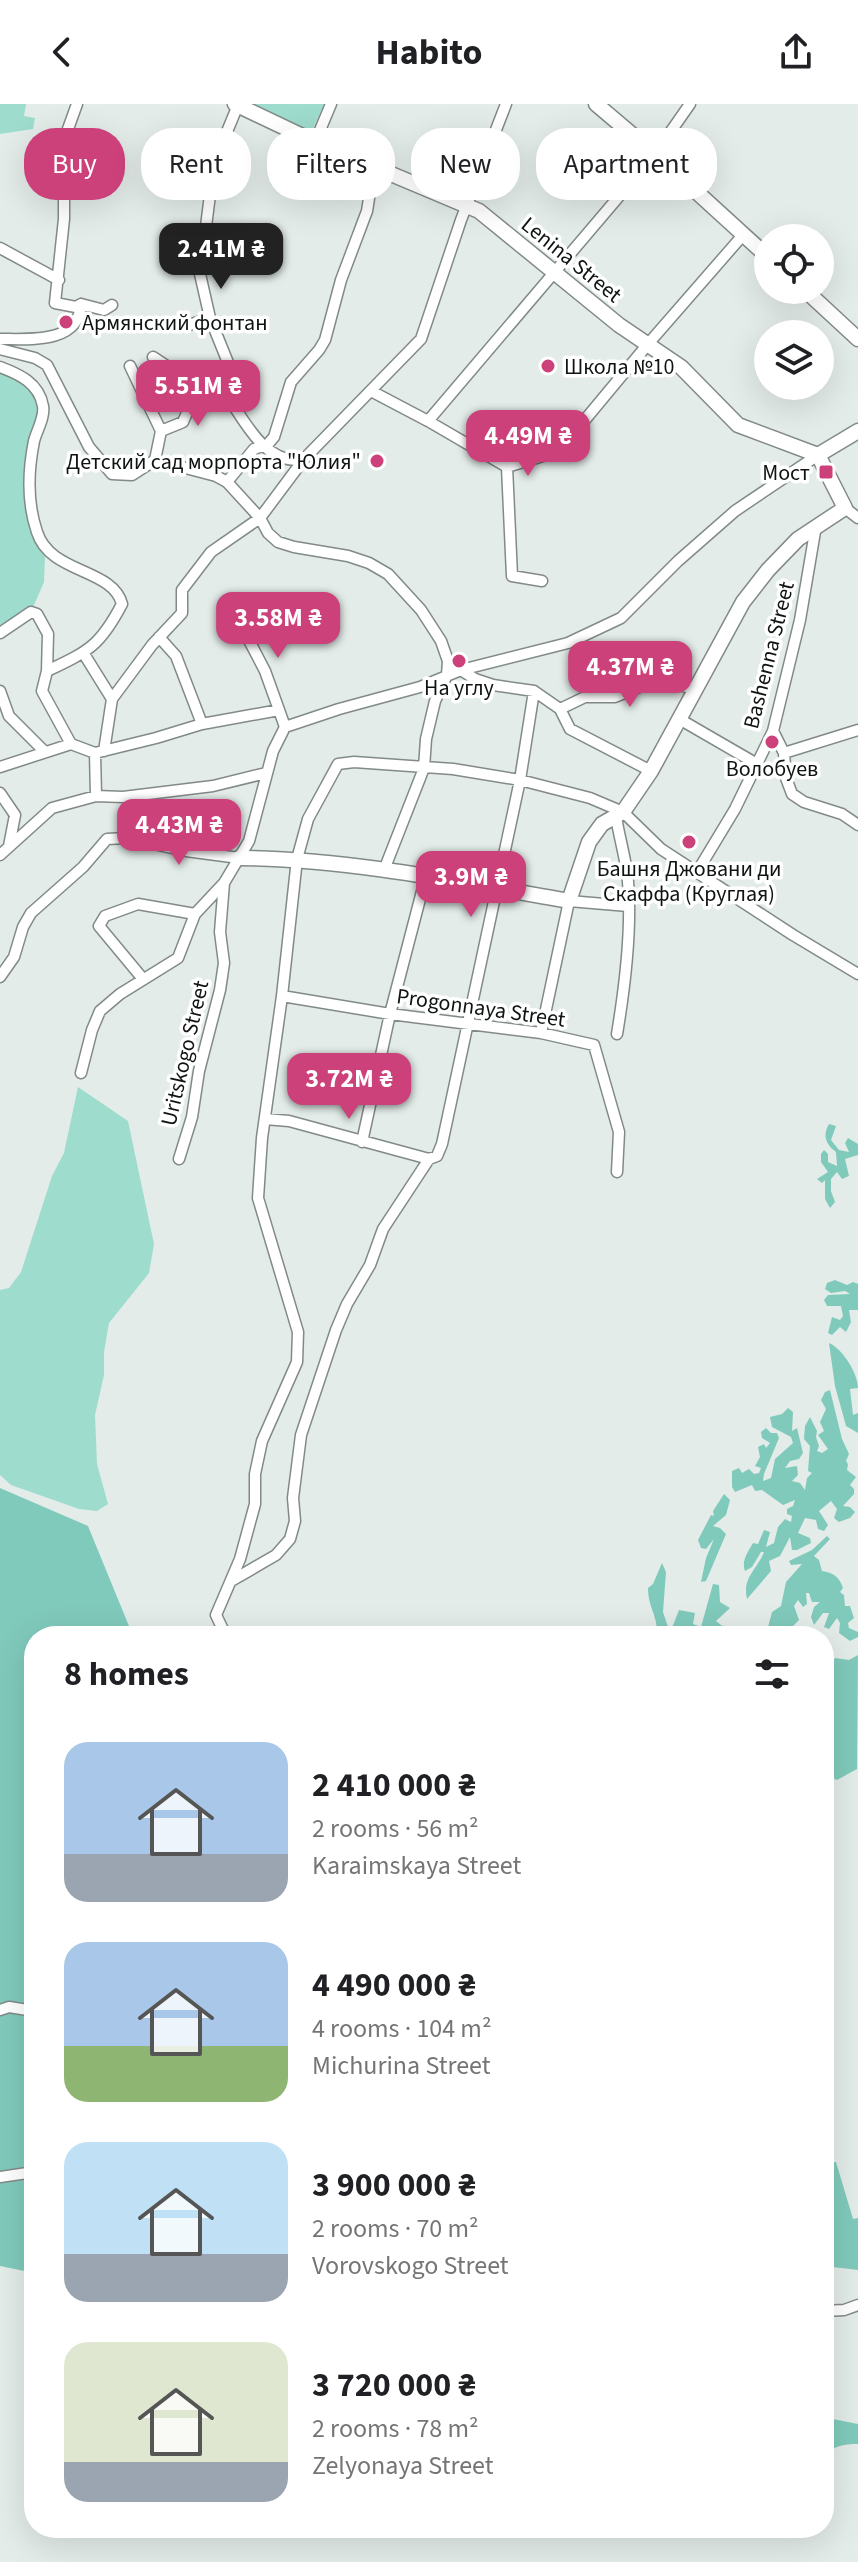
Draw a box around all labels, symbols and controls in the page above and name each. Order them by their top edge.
text: Habito [376,27,482,78]
icon: back [40,30,84,74]
icon: share [774,30,818,74]
chip: Buy [24,128,125,200]
chip: Rent [141,128,251,200]
chip: Filters [267,128,395,200]
chip: New [411,128,520,200]
chip: Apartment [536,128,717,200]
street label: Lenina Street [514,209,629,311]
pin: 2.41M ₴ [147,223,295,291]
map controls [754,224,834,400]
button: locate [754,224,834,304]
text: 2.41M ₴ [177,230,265,267]
place label: Армянский фонтан [82,307,268,339]
marker: Армянский фонтан [57,313,75,331]
button: layers [754,320,834,400]
place label: Школа №10 [564,351,674,383]
marker: Школа №10 [539,357,557,375]
pin: 5.51M ₴ [124,360,272,428]
text: 5.51M ₴ [154,367,242,404]
pin: 4.49M ₴ [454,410,602,478]
text: 4.49M ₴ [484,417,572,454]
place label: Детский сад морпорта "Юлия" [66,446,361,478]
marker: Детский сад морпорта "Юлия" [368,452,386,470]
place label: Мост [762,457,810,489]
marker: Мост [817,463,835,481]
street label: Bashenna Street [735,578,803,732]
pin: 3.58M ₴ [204,592,352,660]
text: 3.58M ₴ [234,599,322,636]
pin: 4.37M ₴ [556,641,704,709]
text: 4.37M ₴ [586,648,674,685]
marker: На углу [450,652,468,670]
place label: На углу [424,672,495,704]
marker: Волобуев [763,733,781,751]
place label: Волобуев [726,753,818,785]
pin: 4.43M ₴ [105,799,253,867]
text: 4.43M ₴ [135,806,223,843]
marker: Башня Джовани ди Скаффа (Круглая) [680,833,698,851]
pin: 3.9M ₴ [406,851,536,919]
place label: Башня Джовани ди Скаффа (Круглая) [597,853,781,910]
text: 3.9M ₴ [434,858,508,895]
street label: Uritskogo Street [153,977,217,1129]
street label: Progonnaya Street [394,980,568,1036]
pin: 3.72M ₴ [275,1053,423,1121]
text: 3.72M ₴ [305,1060,393,1097]
text: 8 homes [64,1650,189,1699]
icon: filters [750,1652,794,1696]
text: 2 410 000 ₴ [312,1761,476,1810]
icon: home [128,1774,224,1870]
text: 2 rooms · 56 m² [312,1810,479,1847]
text: Karaimskaya Street [312,1847,521,1884]
text: 4 490 000 ₴ [312,1961,476,2010]
icon: home [128,1974,224,2070]
text: 4 rooms · 104 m² [312,2010,491,2047]
text: Michurina Street [312,2047,491,2084]
text: 3 900 000 ₴ [312,2161,476,2210]
icon: home [128,2174,224,2270]
text: 2 rooms · 70 m² [312,2210,479,2247]
text: Vorovskogo Street [312,2247,509,2284]
text: 3 720 000 ₴ [312,2361,476,2410]
icon: home [128,2374,224,2470]
text: 2 rooms · 78 m² [312,2410,479,2447]
text: Zelyonaya Street [312,2447,494,2484]

